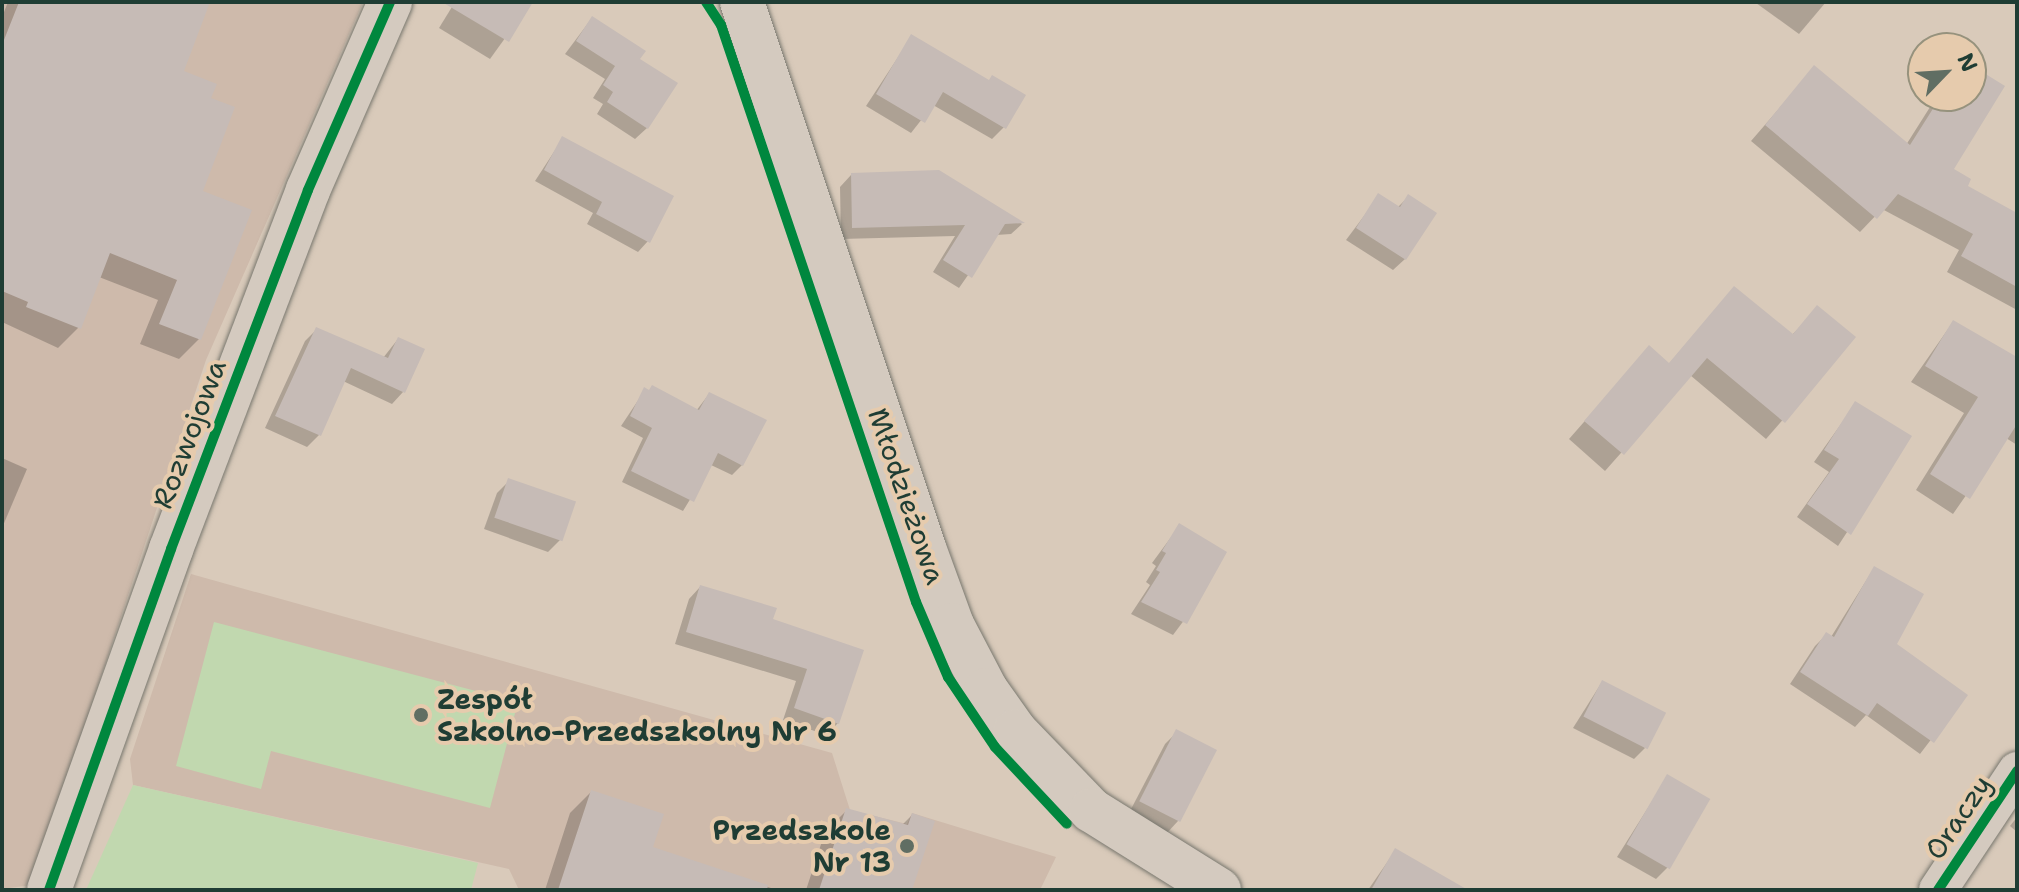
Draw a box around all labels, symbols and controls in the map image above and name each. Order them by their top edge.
north arrow [1907,32,1987,112]
text: N [1951,48,1984,77]
street label: Rozwojowa [145,355,233,513]
street label: Młodzieżowa [861,404,953,588]
place label: Zespół Szkolno-Przedszkolny Nr 6 [437,682,837,748]
marker: Zespół Szkolno-Przedszkolny Nr 6 [412,706,430,724]
street label: Oraczy [1918,768,1998,866]
place label: Przedszkole Nr 13 [713,813,891,879]
marker: Przedszkole Nr 13 [898,837,916,855]

